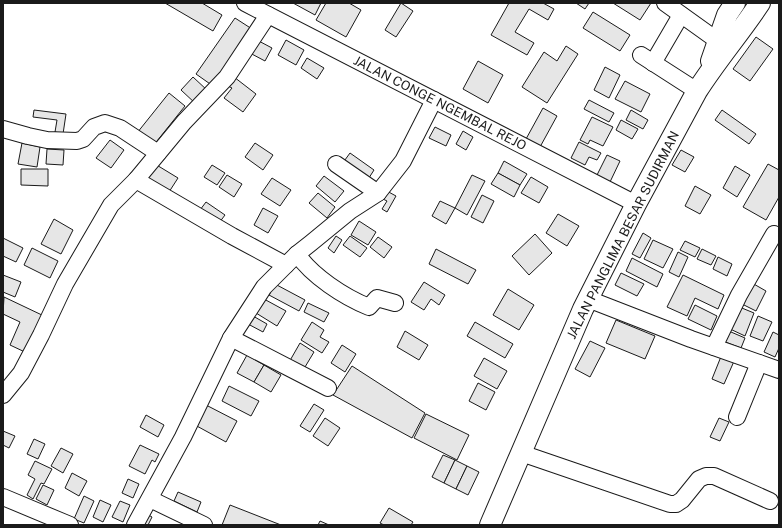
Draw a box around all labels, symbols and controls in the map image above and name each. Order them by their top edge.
street label: JALAN CONGE NGEMBAL REJO [351,53,529,153]
street label: JALAN PANGLIMA BESAR SUDIRMAN [564,129,682,341]

